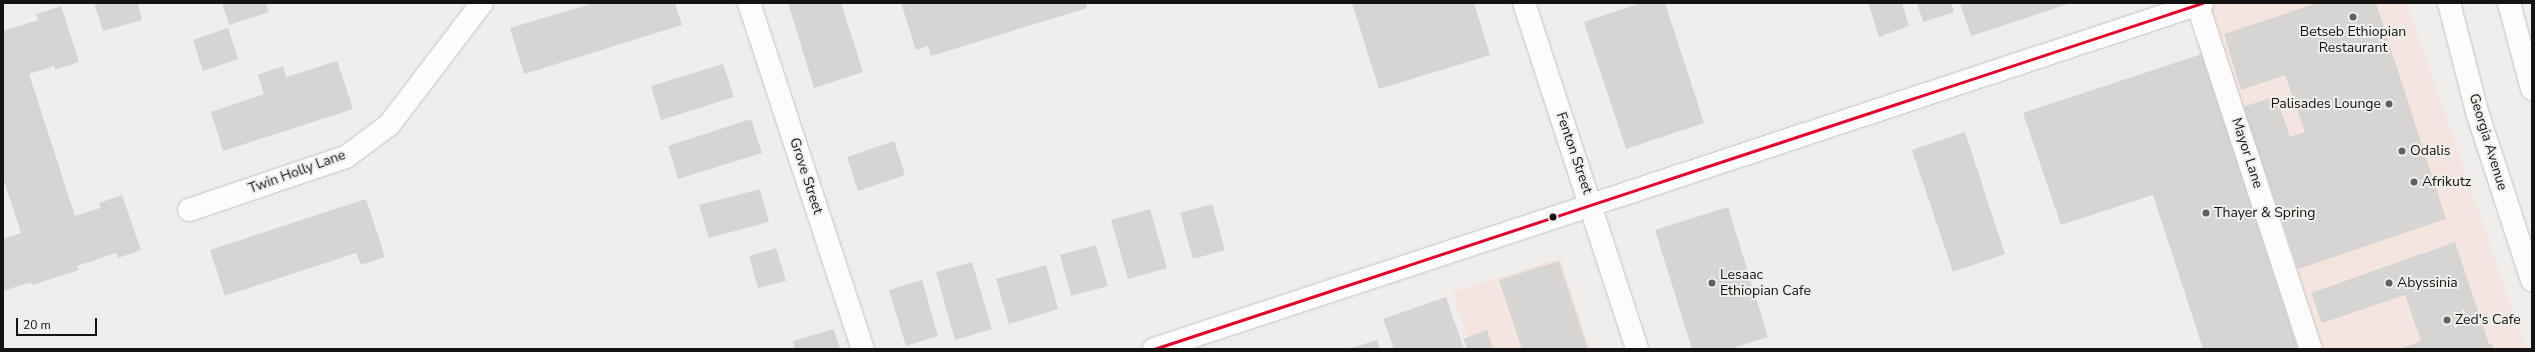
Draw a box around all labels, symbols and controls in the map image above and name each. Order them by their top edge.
marker: Betseb Ethiopian Restaurant [2348,12,2358,22]
place label: Betseb Ethiopian Restaurant [2300,24,2406,56]
street label: Georgia Avenue [2465,92,2511,192]
place label: Palisades Lounge [2271,96,2381,112]
marker: Palisades Lounge [2384,99,2394,109]
street label: Fenton Street [1552,110,1596,196]
street label: Mayor Lane [2228,116,2266,190]
street label: Grove Street [786,136,826,216]
place label: Odalis [2410,143,2450,159]
marker: Odalis [2397,146,2407,156]
street label: Twin Holly Lane [246,147,348,197]
place label: Afrikutz [2422,174,2471,190]
marker: Afrikutz [2409,177,2419,187]
place label: Thayer & Spring [2214,205,2315,221]
marker: Thayer & Spring [2201,208,2211,218]
unlabelled marker [1548,212,1558,222]
place label: Lesaac Ethiopian Cafe [1720,267,1811,300]
place label: Abyssinia [2397,275,2458,291]
marker: Lesaac Ethiopian Cafe [1707,278,1717,288]
marker: Abyssinia [2384,278,2394,288]
scale bar [18,310,99,336]
place label: Zed's Cafe [2455,312,2521,328]
marker: Zed's Cafe [2442,315,2452,325]
text: 20 m [23,317,51,333]

